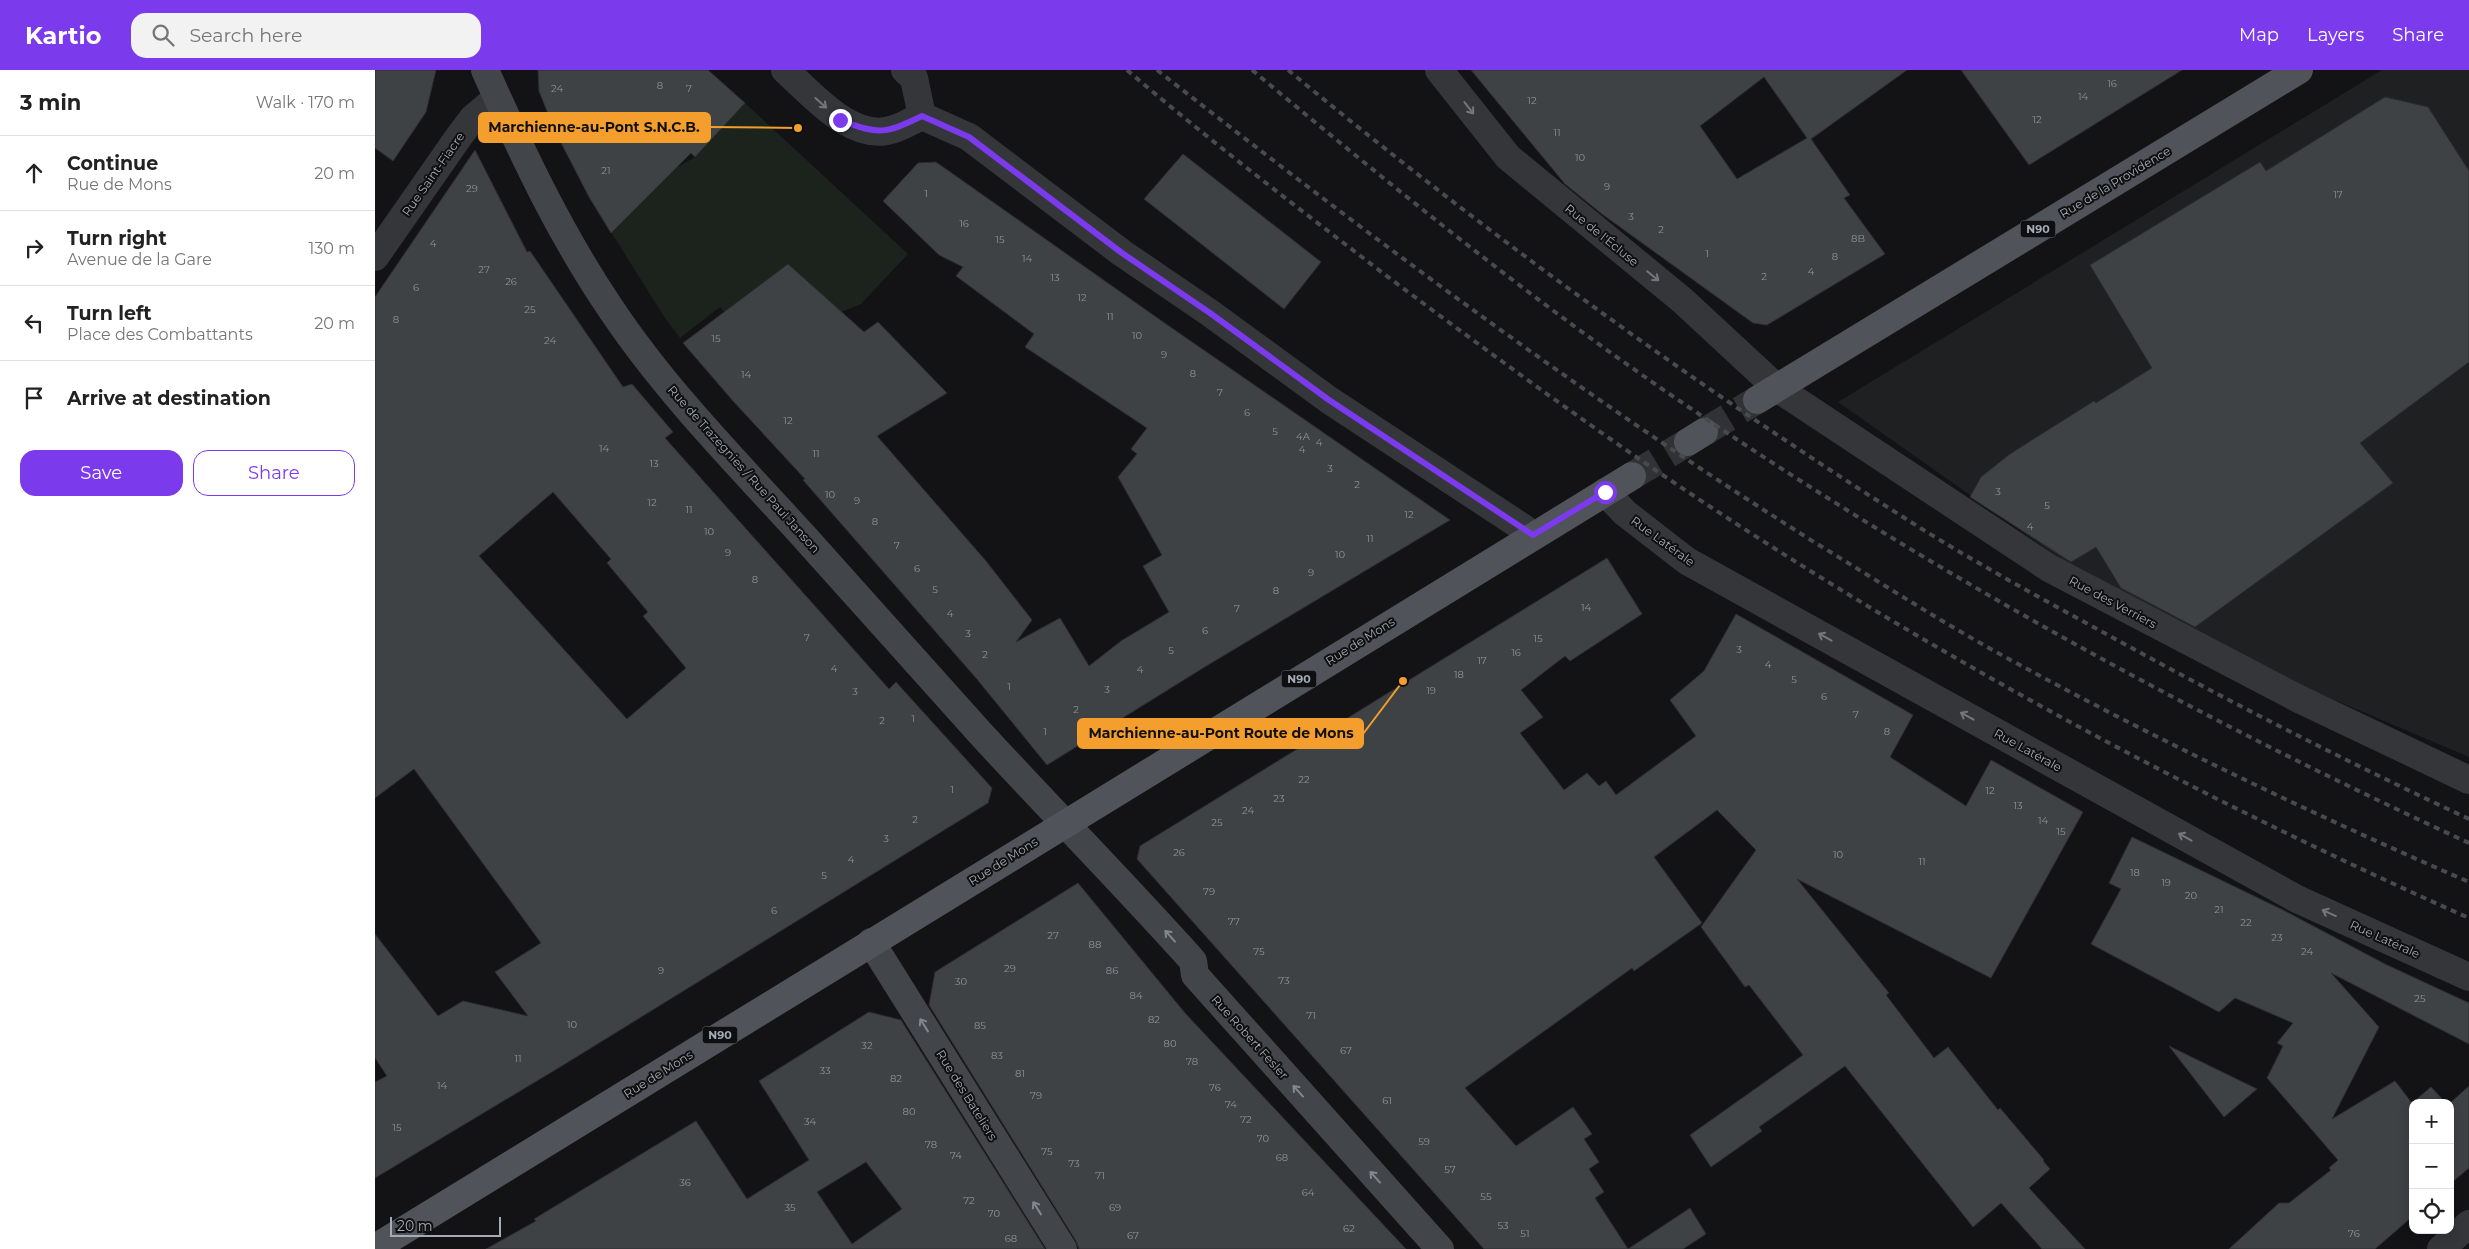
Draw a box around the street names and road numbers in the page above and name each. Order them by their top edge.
street label: Rue Saint-Fiacre [399,129,467,219]
street label: Rue de la Providence [2057,143,2173,221]
street label: Rue de l'Écluse [1562,201,1642,269]
road number: N90 [2021,220,2055,238]
street label: Rue de Trazegnies / Rue Paul Janson [665,382,823,556]
street label: Rue Latérale [1628,513,1698,569]
street label: Rue des Verriers [2067,573,2159,631]
street label: Rue de Mons [1323,614,1397,668]
road number: N90 [1281,670,1317,688]
street label: Rue Latérale [1992,725,2064,775]
street label: Rue de Mons [966,834,1040,888]
street label: Rue Latérale [2348,917,2422,961]
street label: Rue Robert Fesler [1208,992,1292,1082]
road number: N90 [703,1026,737,1044]
street label: Rue de Mons [621,1047,695,1101]
street label: Rue des Bateliers [933,1047,1001,1143]

